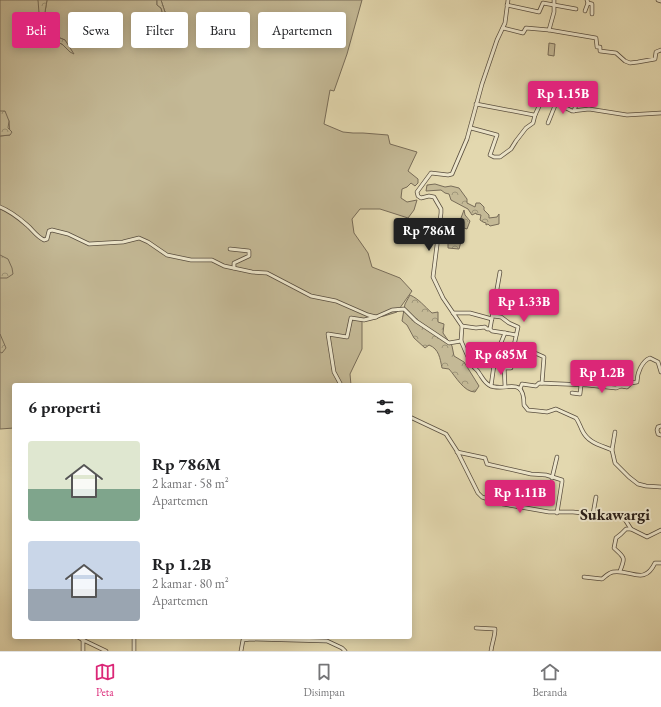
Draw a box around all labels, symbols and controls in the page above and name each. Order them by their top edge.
chip: Beli [12,12,60,48]
chip: Sewa [68,12,123,48]
chip: Filter [131,12,188,48]
chip: Baru [196,12,250,48]
chip: Apartemen [258,12,346,48]
pin: Rp 1.15B [522,81,604,115]
text: Rp 1.15B [537,85,589,102]
pin: Rp 786M [392,218,466,252]
text: Rp 786M [403,222,455,239]
pin: Rp 1.33B [483,289,565,323]
text: Rp 1.33B [498,293,550,310]
pin: Rp 685M [464,342,538,376]
text: Rp 685M [475,346,527,363]
pin: Rp 1.2B [565,360,639,394]
text: Rp 1.2B [579,364,625,381]
text: 6 properti [28,396,101,418]
icon: filters [374,396,396,418]
text: Rp 786M [152,453,221,475]
icon: home [60,457,108,505]
text: 2 kamar · 58 m² [152,475,229,492]
pin: Rp 1.11B [479,480,561,514]
text: Rp 1.11B [494,484,546,501]
text: Apartemen [152,492,208,509]
district label: Sukawargi [580,504,650,525]
text: Rp 1.2B [152,553,211,575]
icon: home [60,557,108,605]
text: 2 kamar · 80 m² [152,575,229,592]
text: Apartemen [152,592,208,609]
tab: Peta [94,661,116,699]
tab: Disimpan [303,661,345,699]
tab: Beranda [533,661,567,699]

